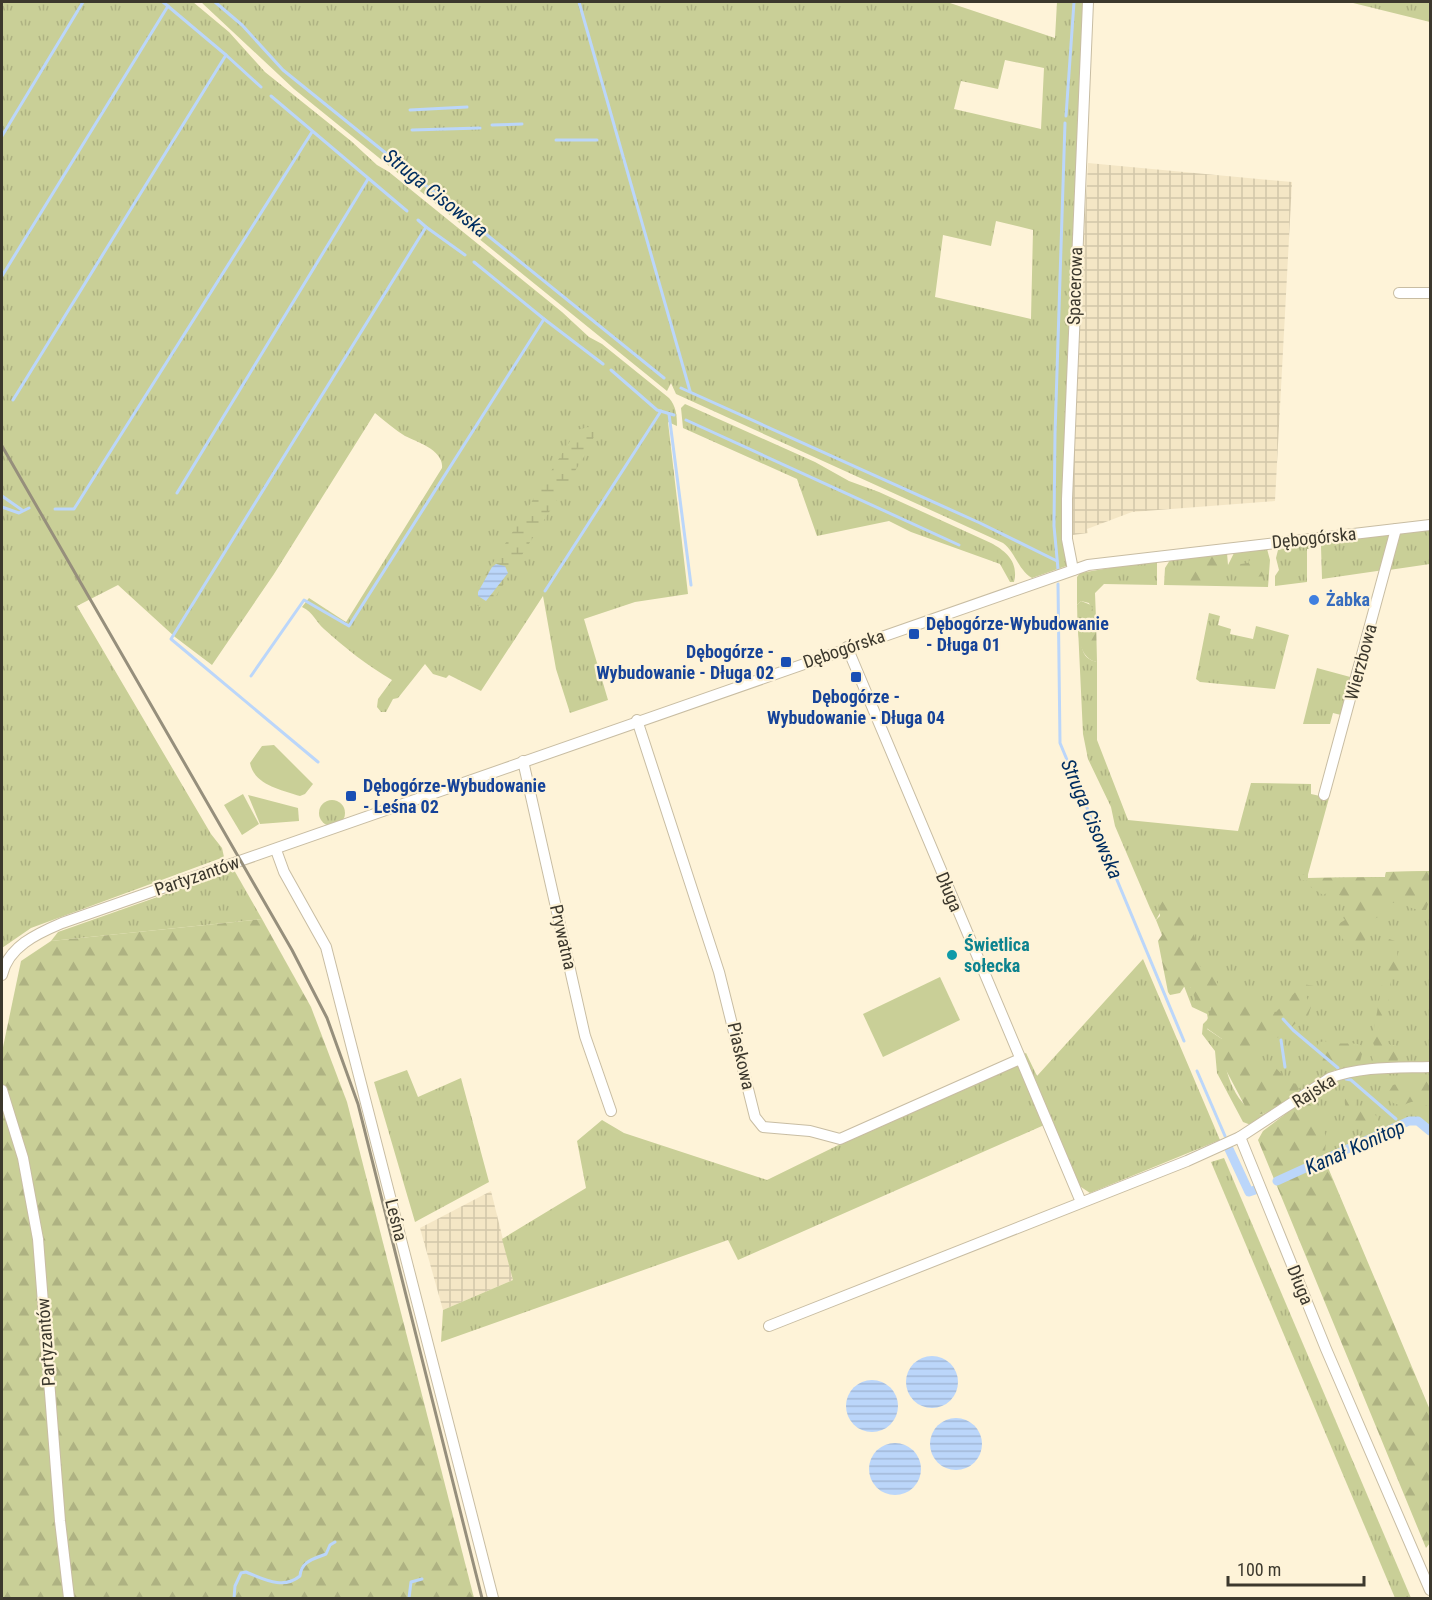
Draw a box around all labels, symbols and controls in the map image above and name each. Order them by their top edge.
water label: Struga Cisowska [379,143,493,243]
street label: Spacerowa [1063,247,1086,325]
street label: Dębogórska [1271,523,1357,552]
place label: Żabka [1326,589,1370,610]
marker: Żabka [1307,593,1321,607]
place label: Dębogórze-Wybudowanie - Długa 01 [926,613,1109,655]
street label: Wierzbowa [1340,622,1381,702]
street label: Dębogórska [800,625,887,672]
marker: Dębogórze-Wybudowanie - Długa 01 [907,627,921,641]
place label: Dębogórze - Wybudowanie - Długa 02 [596,641,774,683]
marker: Dębogórze - Wybudowanie - Długa 02 [779,655,793,669]
marker: Dębogórze - Wybudowanie - Długa 04 [849,670,863,684]
place label: Dębogórze - Wybudowanie - Długa 04 [767,686,945,728]
water label: Struga Cisowska [1056,755,1128,883]
place label: Dębogórze-Wybudowanie - Leśna 02 [363,775,546,817]
marker: Dębogórze-Wybudowanie - Leśna 02 [344,789,358,803]
street label: Partyzantów [152,851,242,900]
street label: Długa [932,869,967,915]
street label: Prywatna [546,902,581,971]
place label: Świetlica sołecka [964,934,1030,976]
marker: Świetlica sołecka [945,948,959,962]
street label: Piaskowa [724,1020,759,1092]
street label: Rajska [1288,1069,1339,1112]
water label: Kanał Konitop [1301,1114,1409,1180]
street label: Leśna [381,1197,412,1243]
street label: Długa [1283,1262,1318,1308]
street label: Partyzantów [32,1297,59,1387]
scale bar [1228,1549,1364,1587]
text: 100 m [1237,1559,1281,1580]

